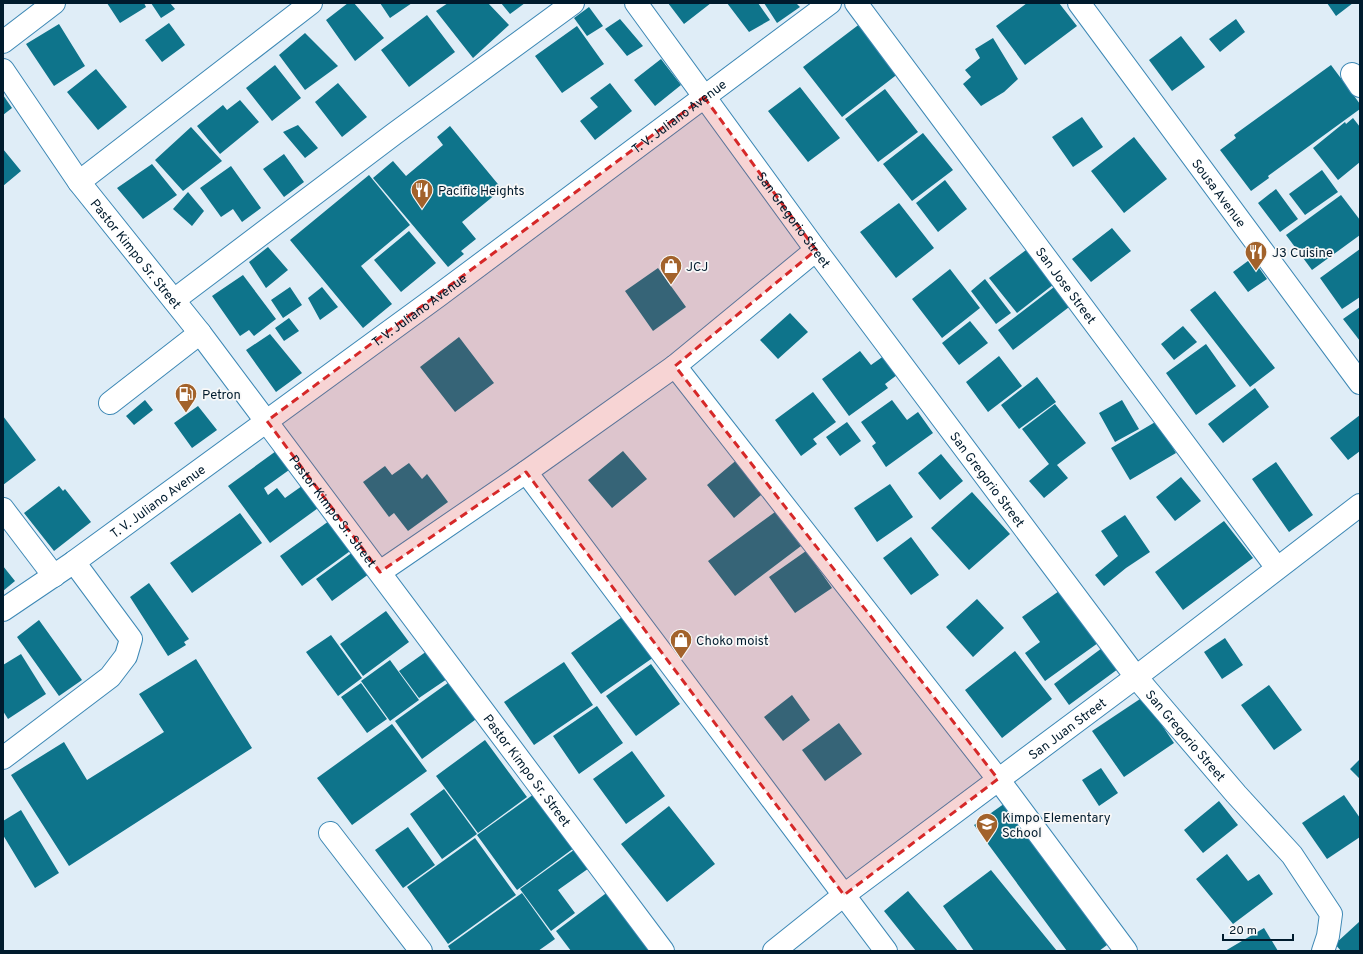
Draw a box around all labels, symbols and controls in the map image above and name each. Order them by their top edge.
street label: T. V. Juliano Avenue [629,77,730,158]
street label: Sousa Avenue [1187,157,1248,231]
street label: San Gregorio Street [752,170,833,272]
restaurant icon: Pacific Heights [409,177,435,210]
place label: Pacific Heights [438,184,525,200]
street label: Pastor Kimpo Sr. Street [86,197,184,313]
restaurant icon: J3 Cuisine [1243,239,1269,272]
street label: San Jose Street [1031,245,1098,328]
place label: J3 Cuisine [1272,246,1333,262]
shop icon: JCJ [658,253,684,286]
place label: JCJ [686,260,708,276]
street label: T. V. Juliano Avenue [369,271,471,352]
fuel station icon: Petron [173,381,199,414]
place label: Petron [202,388,241,404]
street label: San Gregorio Street [945,430,1027,531]
street label: Pastor Kimpo Sr. Street [284,453,379,571]
street label: T. V. Juliano Avenue [108,463,209,543]
shop icon: Choko moist [668,627,694,660]
place label: Choko moist [696,634,769,650]
street label: San Gregorio Street [1141,688,1228,786]
street label: San Juan Street [1026,696,1110,764]
street label: Pastor Kimpo Sr. Street [479,712,573,831]
school or university icon: Kimpo Elementary School [974,811,1000,844]
place label: Kimpo Elementary School [1002,811,1111,842]
scale bar [1223,916,1293,942]
text: 20 m [1229,923,1257,939]

